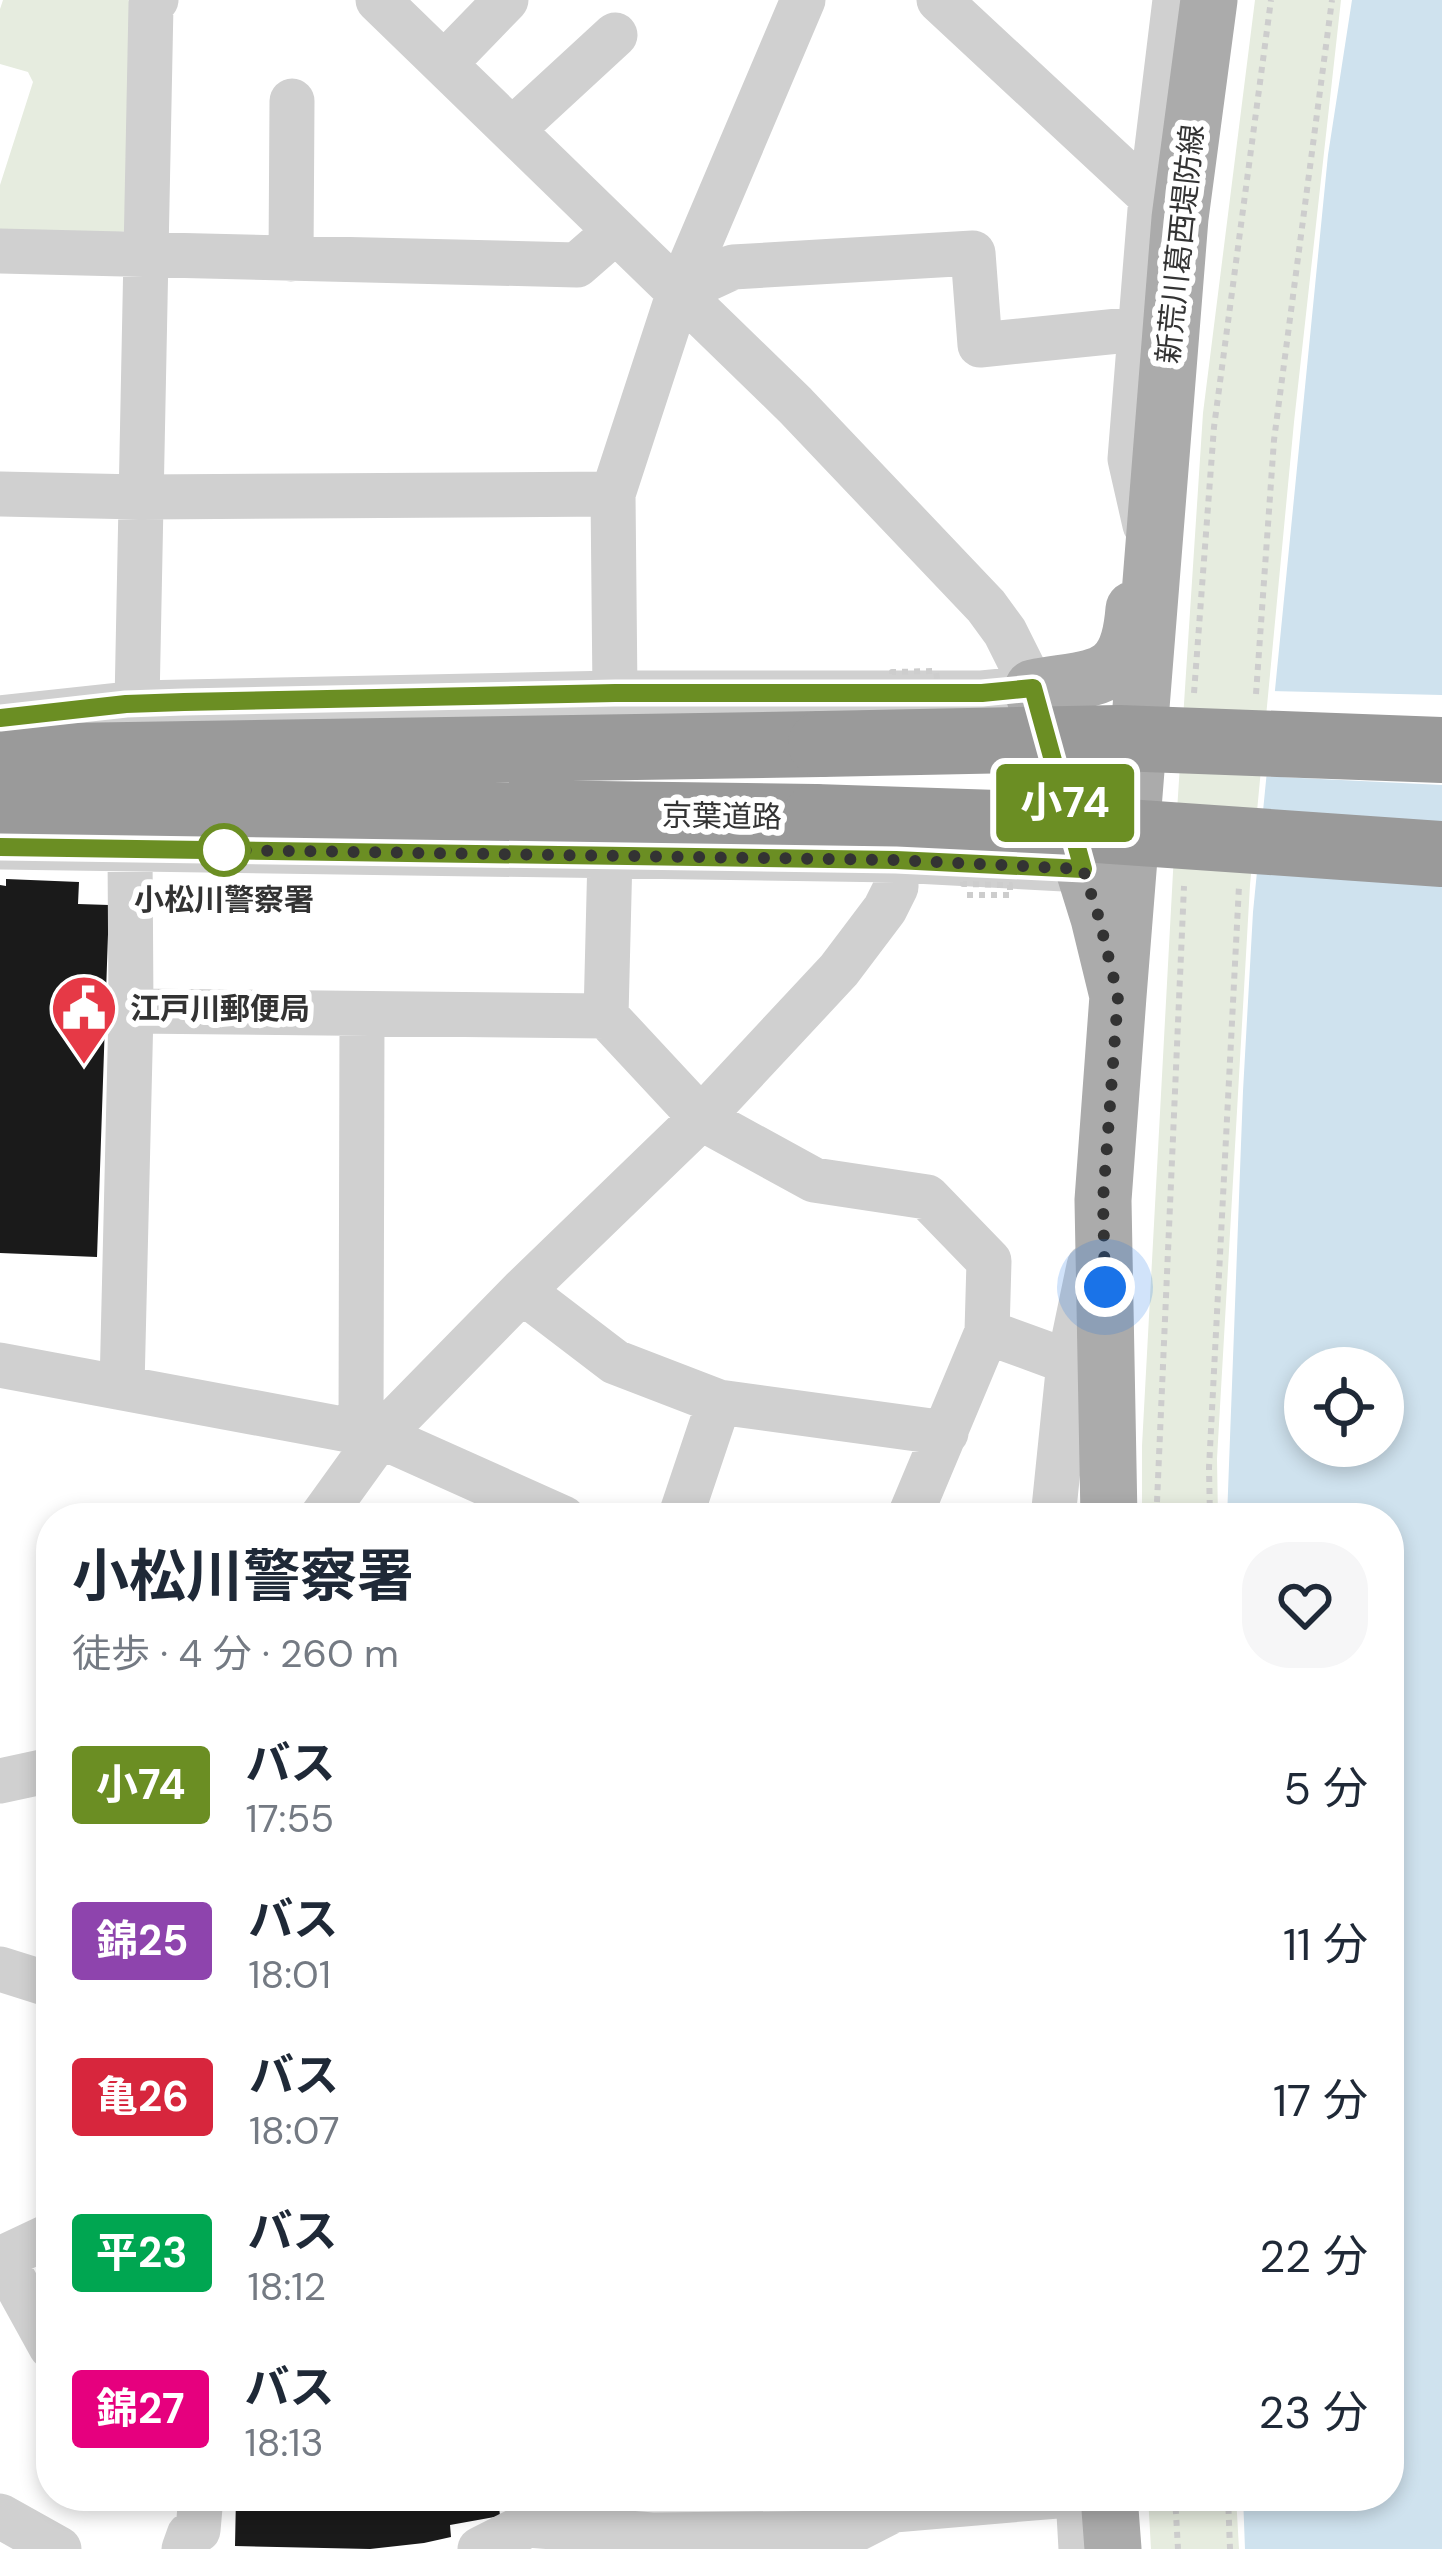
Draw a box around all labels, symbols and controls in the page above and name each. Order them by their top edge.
street label: 新荒川葛西堤防線 [1148,123,1212,365]
line badge: 小74 [996,764,1134,842]
text: 小74 [1020,775,1110,830]
street label: 京葉道路 [662,795,782,837]
marker: 小松川警察署 [199,825,249,875]
place label: 小松川警察署 [134,880,314,919]
public building icon: 江戸川郵便局 [49,973,119,1067]
place label: 江戸川郵便局 [130,989,310,1028]
your location [1075,1257,1135,1317]
map controls [1284,1347,1404,1467]
button: locate [1284,1347,1404,1467]
text: 小松川警察署 [72,1539,414,1614]
button: heart [1242,1542,1368,1668]
text: 徒歩 · 4 分 · 260 m [72,1628,399,1679]
text: バス [246,1734,336,1793]
text: 小74 [96,1757,186,1812]
text: 5 分 [1284,1759,1368,1818]
text: 17:55 [246,1793,334,1844]
text: バス [248,1890,338,1949]
text: 錦25 [96,1913,188,1968]
text: 11 分 [1283,1915,1368,1974]
text: 18:01 [248,1949,331,2000]
text: バス [249,2046,339,2105]
text: 亀26 [96,2069,189,2124]
text: 17 分 [1273,2071,1368,2130]
text: 18:07 [249,2105,340,2156]
text: バス [248,2202,338,2261]
text: 平23 [96,2225,188,2280]
text: 22 分 [1259,2227,1368,2286]
text: 18:12 [248,2261,326,2312]
text: バス [245,2358,335,2417]
text: 錦27 [96,2381,185,2436]
text: 23 分 [1259,2383,1368,2442]
text: 18:13 [245,2417,323,2468]

